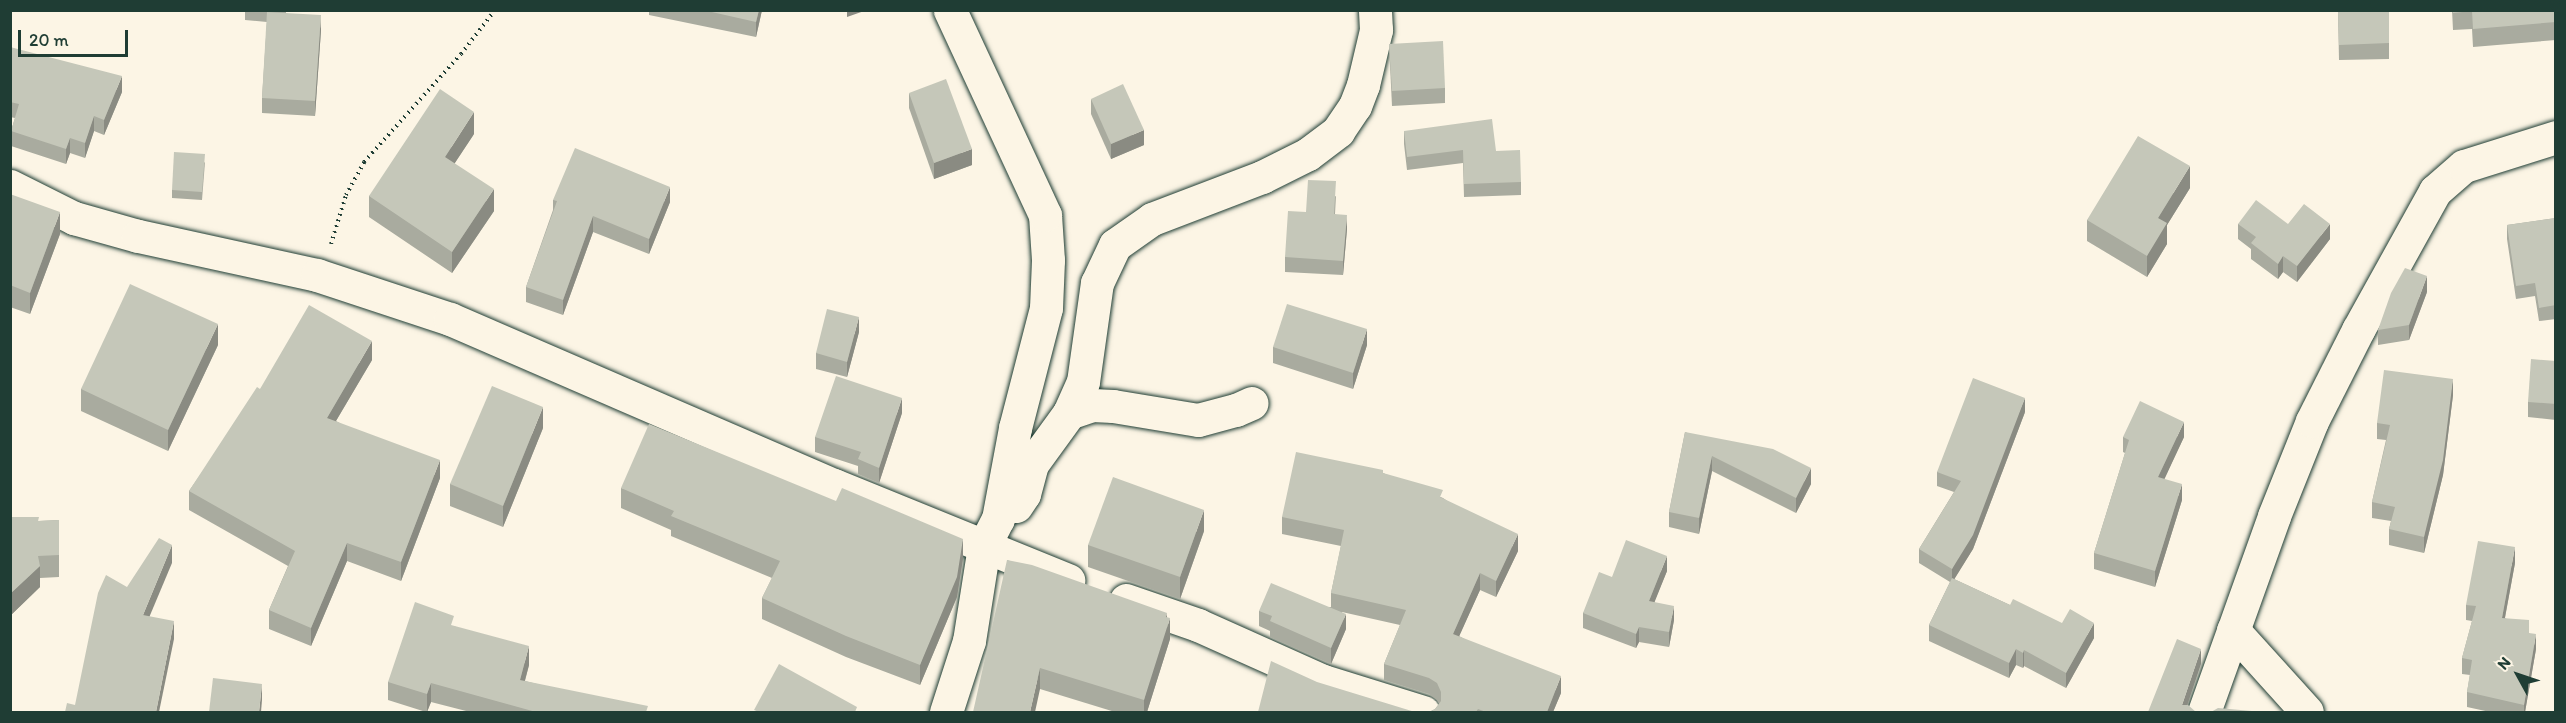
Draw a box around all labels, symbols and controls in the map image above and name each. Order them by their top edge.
scale bar [21,18,130,56]
text: 20 m [29,29,69,51]
north arrow [2488,645,2548,705]
text: N [2493,653,2515,673]

